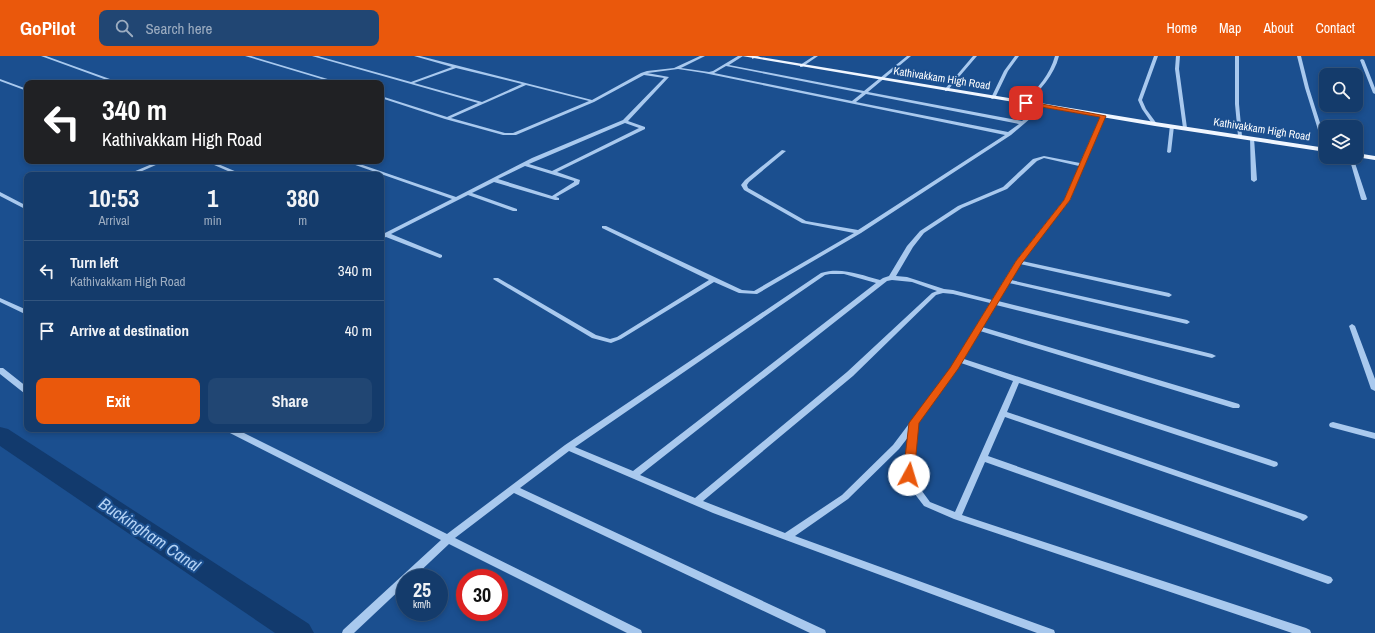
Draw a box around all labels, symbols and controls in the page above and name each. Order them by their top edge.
search box [99,10,379,46]
text: GoPilot [20,15,75,41]
icon: search [113,17,135,39]
text: Search here [145,18,212,39]
text: Home [1166,19,1197,37]
text: Map [1219,19,1241,37]
text: About [1263,19,1293,37]
text: Contact [1315,19,1355,37]
street label: Kathivakkam High Road [893,63,991,93]
map controls [1319,68,1363,164]
button: search [1319,68,1363,112]
pin [1009,86,1043,120]
text: 340 m [102,91,167,129]
icon: arrive [1015,92,1037,114]
icon: left [36,96,88,148]
street label: Kathivakkam High Road [1213,114,1311,144]
button: layers [1319,120,1363,164]
text: Kathivakkam High Road [102,127,262,152]
text: 10:53 [89,182,139,214]
text: 1 [207,182,218,214]
text: 380 [286,182,319,214]
text: Arrival [99,212,129,229]
text: min [204,212,222,229]
text: m [298,212,307,229]
text: Turn left [70,252,118,273]
icon: left [36,260,58,282]
text: 340 m [338,260,372,281]
text: Kathivakkam High Road [70,273,186,290]
icon: arrive [36,320,58,342]
text: Arrive at destination [70,320,189,341]
text: 40 m [345,320,372,341]
button: Exit [36,378,200,424]
button: Share [208,378,372,424]
position arrow [888,454,930,496]
water label: Buckingham Canal [95,492,206,577]
speed limit sign: 30 [456,569,508,621]
text: 25 [413,576,431,603]
text: km/h [413,598,431,611]

